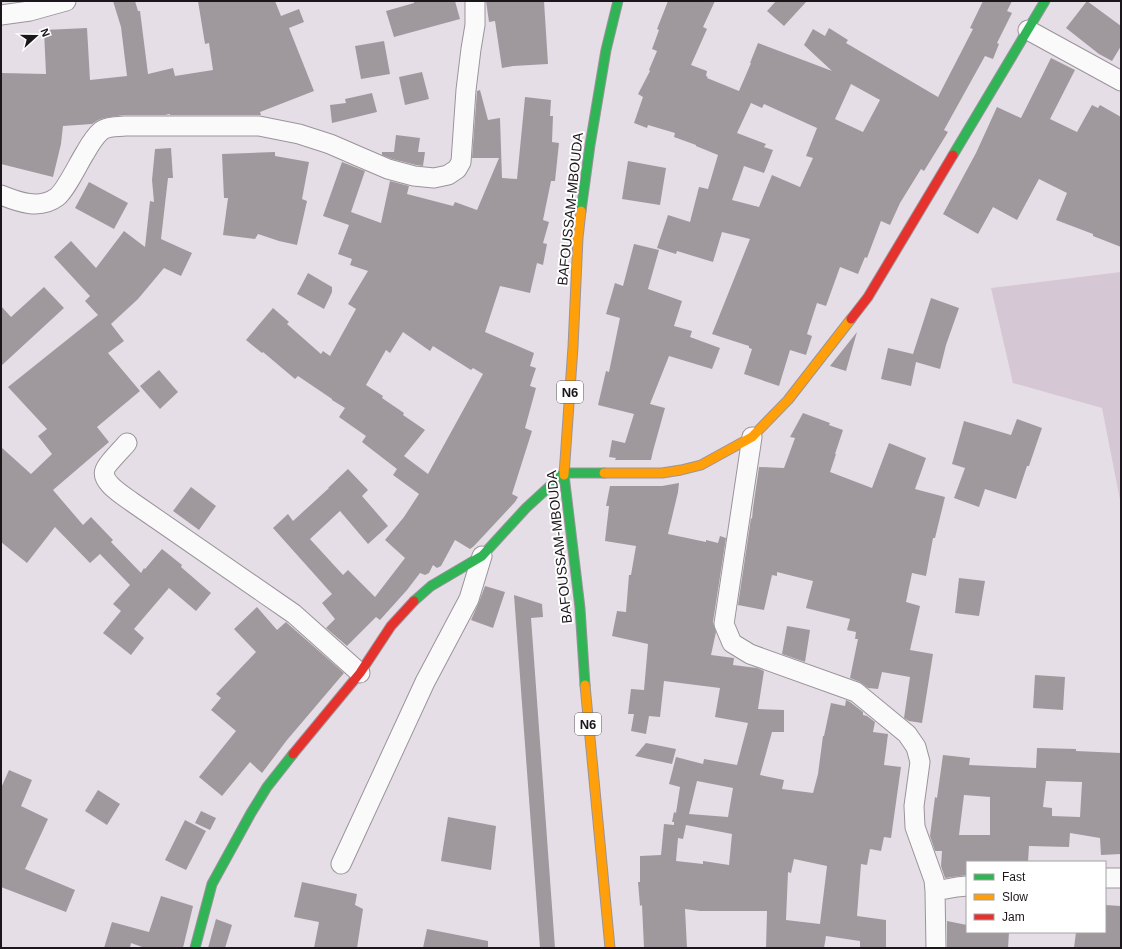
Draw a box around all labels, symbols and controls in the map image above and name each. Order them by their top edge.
north arrow [16,16,56,56]
text: N [38,27,52,38]
street label: BAFOUSSAM-MBOUDA [554,131,586,286]
road number: N6 [557,381,583,403]
street label: BAFOUSSAM-MBOUDA [543,469,575,624]
road number: N6 [575,713,601,735]
legend [966,861,1106,933]
text: Fast [1002,870,1026,884]
text: Slow [1002,890,1028,904]
text: Jam [1002,910,1025,924]

